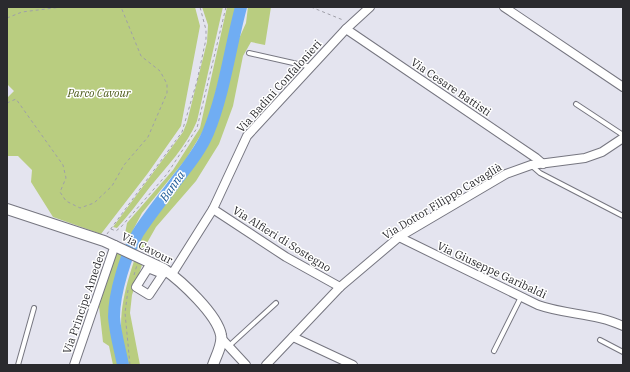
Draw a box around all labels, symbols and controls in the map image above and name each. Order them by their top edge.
street label: Via Badini Confalonieri [234,36,325,135]
street label: Via Cesare Battisti [408,55,494,119]
park label: Parco Cavour [66,86,132,100]
street label: Via Dottor Filippo Cavaglià [380,160,504,242]
water label: Banna [156,167,188,205]
street label: Via Alfieri di Sostegno [230,203,334,275]
street label: Via Cavour [119,229,175,267]
street label: Via Giuseppe Garibaldi [435,238,549,302]
street label: Via Principe Amedeo [60,248,108,356]

